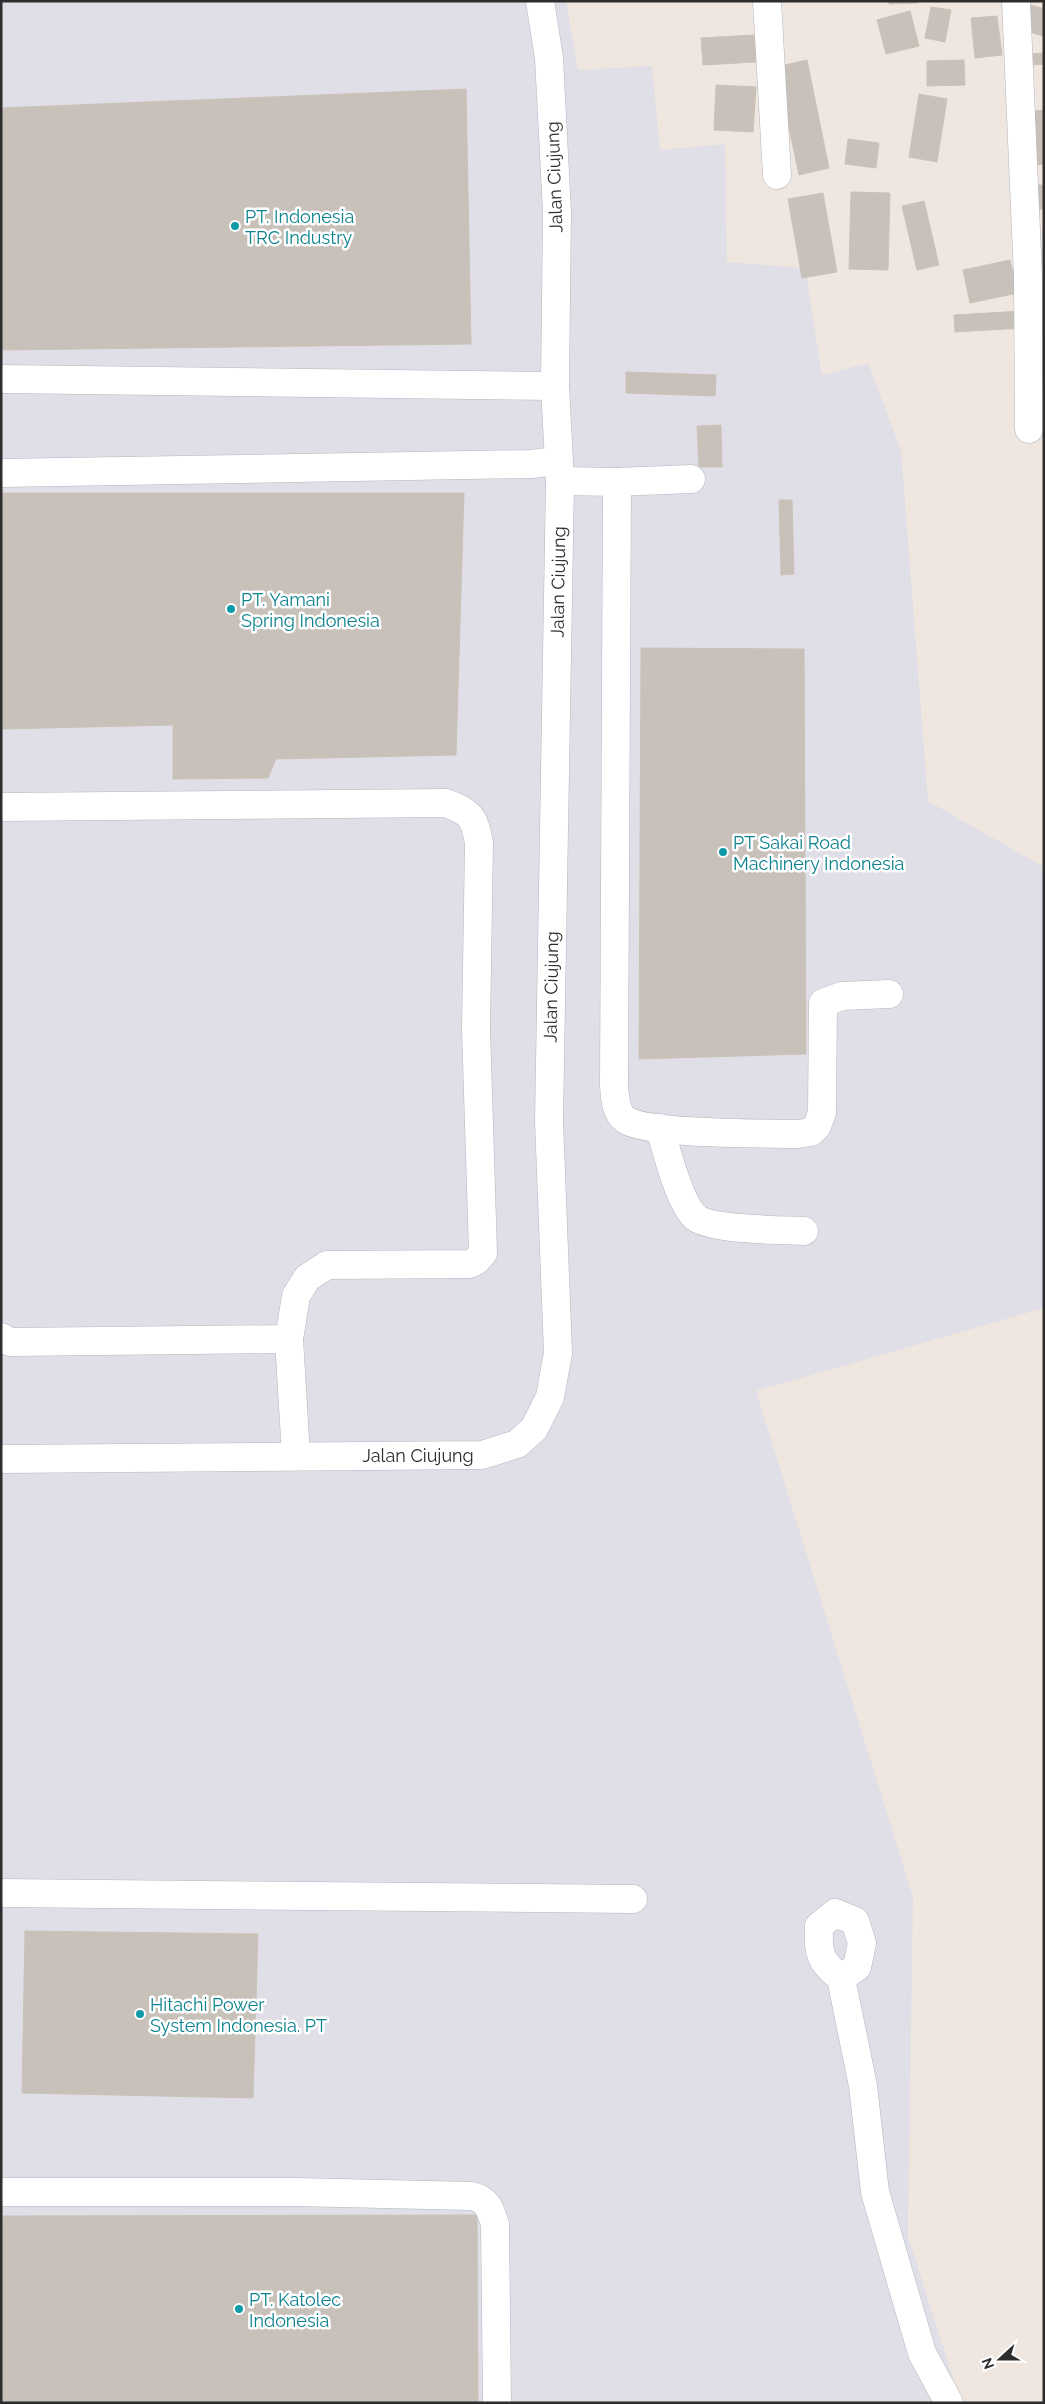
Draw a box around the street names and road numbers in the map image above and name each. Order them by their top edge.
street label: Jalan Ciujung [542,121,566,233]
street label: Jalan Ciujung [547,526,569,638]
street label: Jalan Ciujung [540,931,562,1043]
street label: Jalan Ciujung [362,1445,474,1466]

